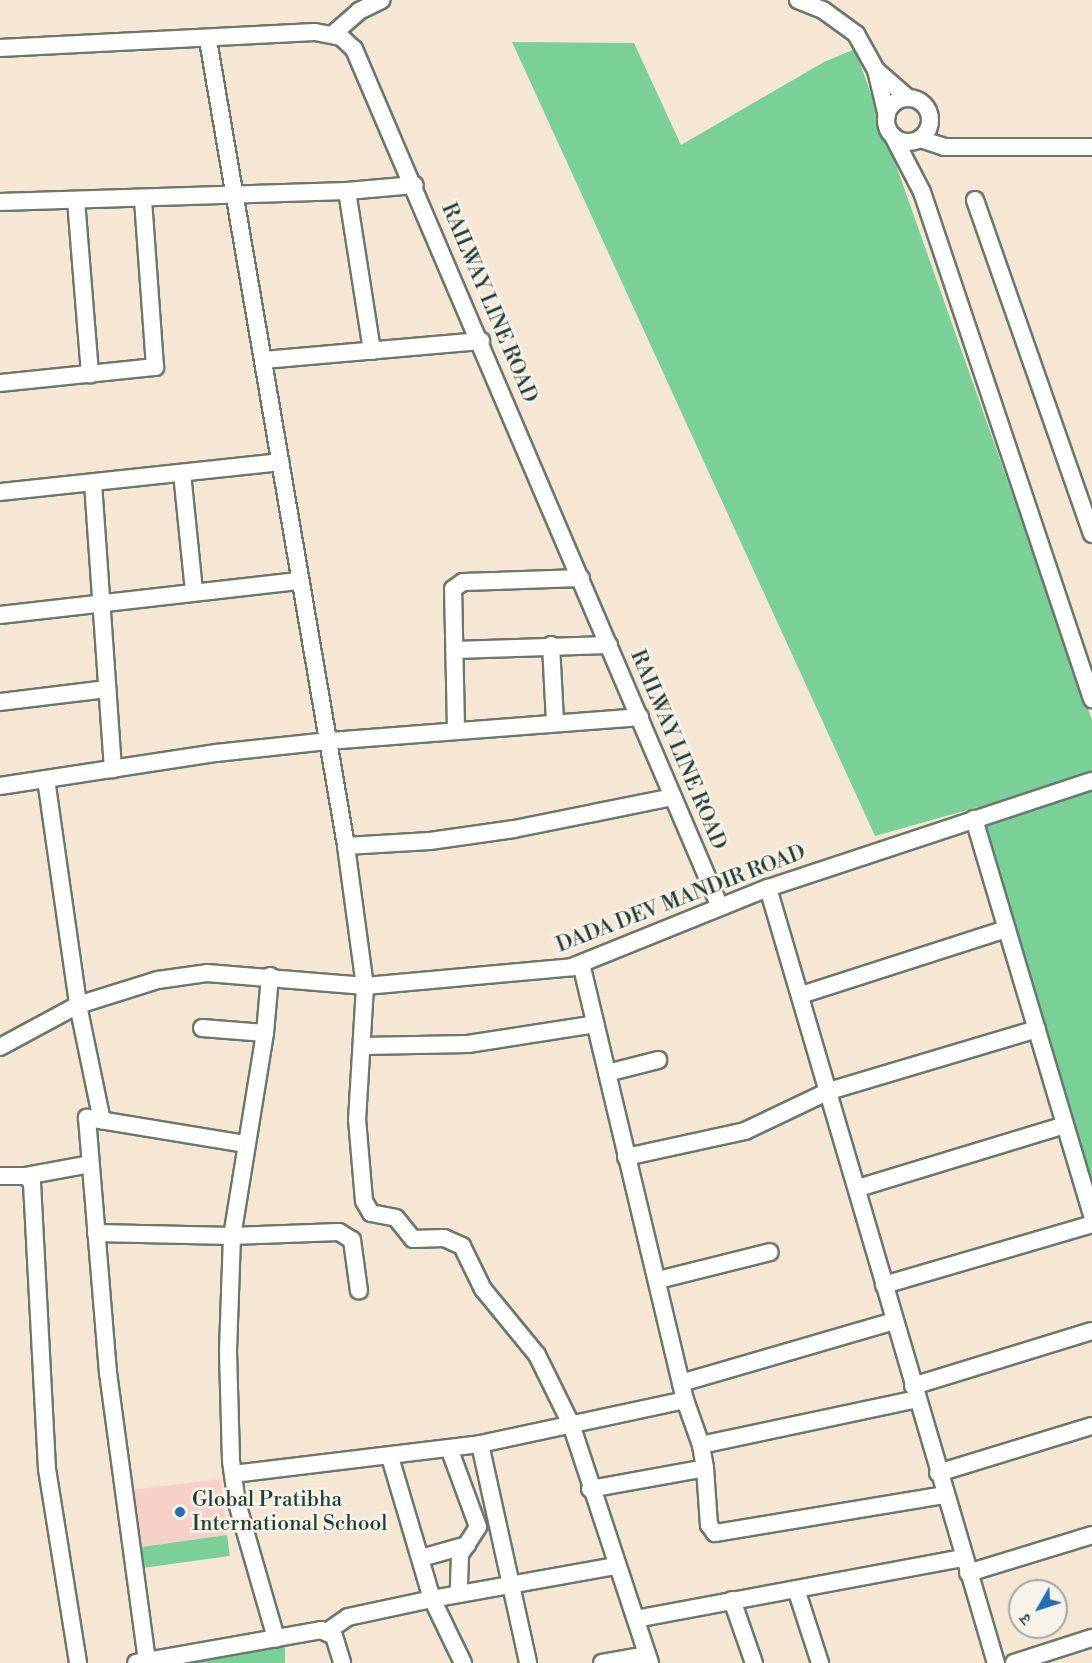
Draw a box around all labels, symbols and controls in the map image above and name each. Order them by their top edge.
street label: RAILWAY LINE ROAD [435,199,543,407]
street label: RAILWAY LINE ROAD [624,646,732,854]
street label: DADA DEV MANDIR ROAD [553,840,809,958]
place label: Global Pratibha International School [192,1487,388,1537]
marker: Global Pratibha International School [173,1505,187,1519]
north arrow [1008,1579,1068,1639]
text: उ [1015,1610,1036,1629]

